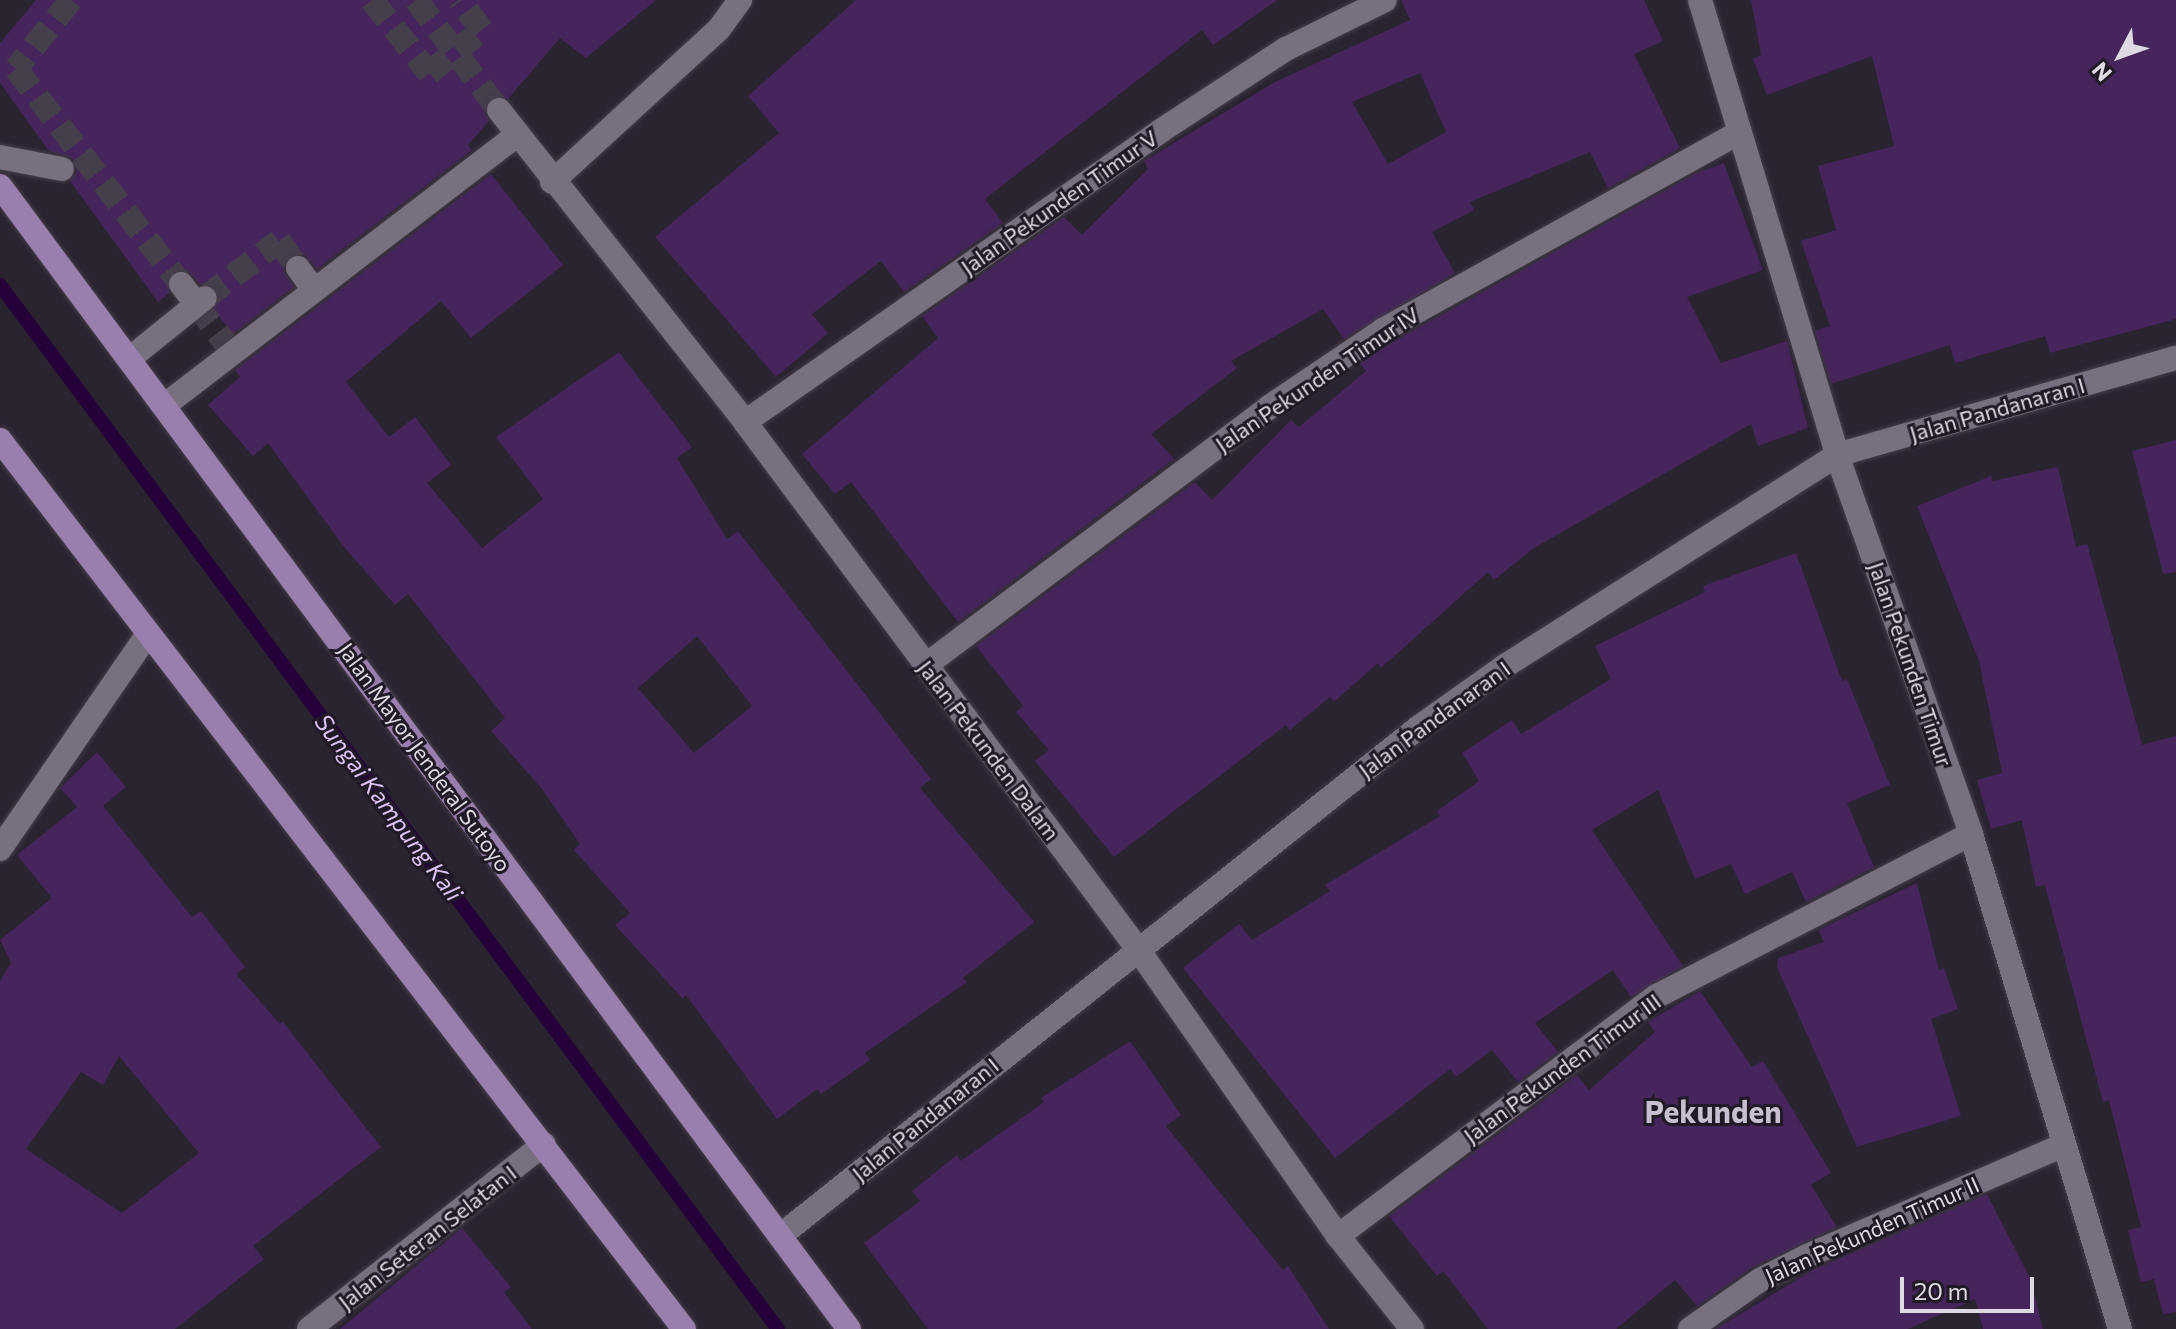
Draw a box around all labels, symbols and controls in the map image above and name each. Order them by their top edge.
north arrow [2080,16,2160,96]
text: N [2086,57,2117,87]
street label: Jalan Pekunden Timur V [956,124,1162,280]
street label: Jalan Pekunden Timur IV [1210,301,1424,457]
street label: Jalan Pandanaran I [1906,371,2088,447]
street label: Jalan Pekunden Timur [1864,558,1958,770]
street label: Jalan Mayor Jenderal Sutoyo [333,637,517,877]
street label: Jalan Pekunden Dalam [913,655,1065,845]
street label: Jalan Pandanaran I [1353,655,1515,783]
water label: Sungai Kampung Kali [309,708,469,906]
street label: Jalan Pekunden Timur III [1458,988,1666,1148]
street label: Jalan Pandanaran I [846,1052,1004,1186]
district label: Pekunden [1644,1093,1782,1129]
street label: Jalan Seteran Selatan I [333,1159,521,1315]
street label: Jalan Pekunden Timur II [1761,1171,1983,1289]
scale bar [1904,1261,2038,1311]
text: 20 m [1914,1276,1968,1305]

